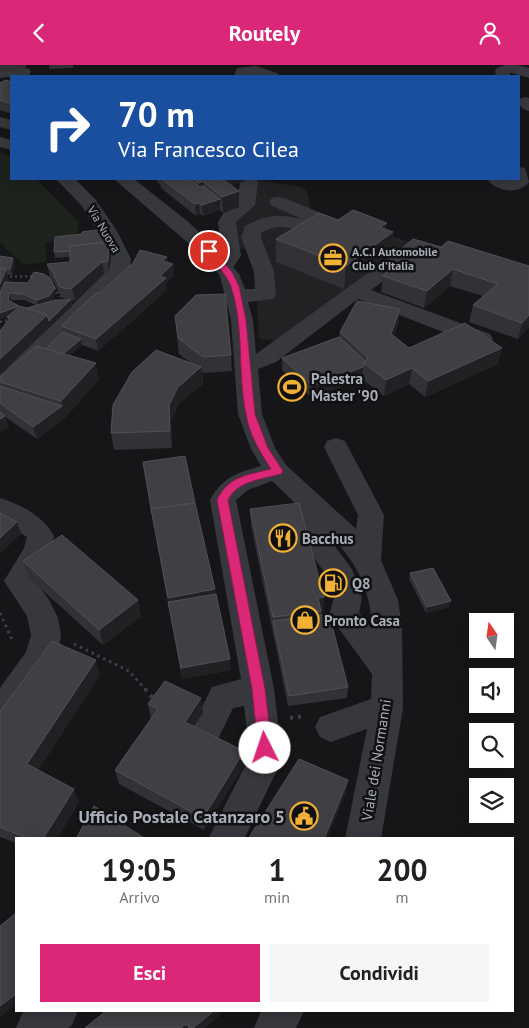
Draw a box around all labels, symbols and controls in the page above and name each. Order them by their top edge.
icon: back [25,19,53,47]
text: Routely [229,19,300,47]
icon: person [476,19,504,47]
text: 70 m [118,91,195,137]
icon: right [35,95,100,160]
text: Via Francesco Cilea [118,135,299,163]
street label: Via Nuova [84,202,124,255]
pin [188,230,230,272]
icon: arrive [195,237,223,265]
office icon: A.C.I Automobile Club d'Italia [318,243,348,273]
place label: A.C.I Automobile Club d'Italia [352,244,438,273]
place label: Palestra Master '90 [311,369,378,405]
sports icon: Palestra Master '90 [277,372,307,402]
restaurant icon: Bacchus [268,523,298,553]
place label: Bacchus [302,529,354,548]
fuel station icon: Q8 [318,568,348,598]
place label: Q8 [352,574,371,593]
shop icon: Pronto Casa [290,605,320,635]
place label: Pronto Casa [324,611,400,630]
north arrow [469,613,514,657]
map controls [469,613,514,823]
button: sound [469,668,514,713]
street label: Viale dei Normanni [357,698,395,823]
position arrow [238,721,290,773]
button: search [469,723,514,768]
button: layers [469,778,514,823]
public building icon: Ufficio Postale Catanzaro 5 [289,801,319,831]
place label: Ufficio Postale Catanzaro 5 [79,805,285,828]
text: 19:05 [101,850,178,889]
text: 1 [269,850,286,889]
text: 200 [376,850,428,889]
text: Arrivo [119,887,160,907]
text: min [264,887,290,907]
text: m [396,887,409,907]
button: Esci [40,944,260,1002]
button: Condividi [270,944,489,1002]

